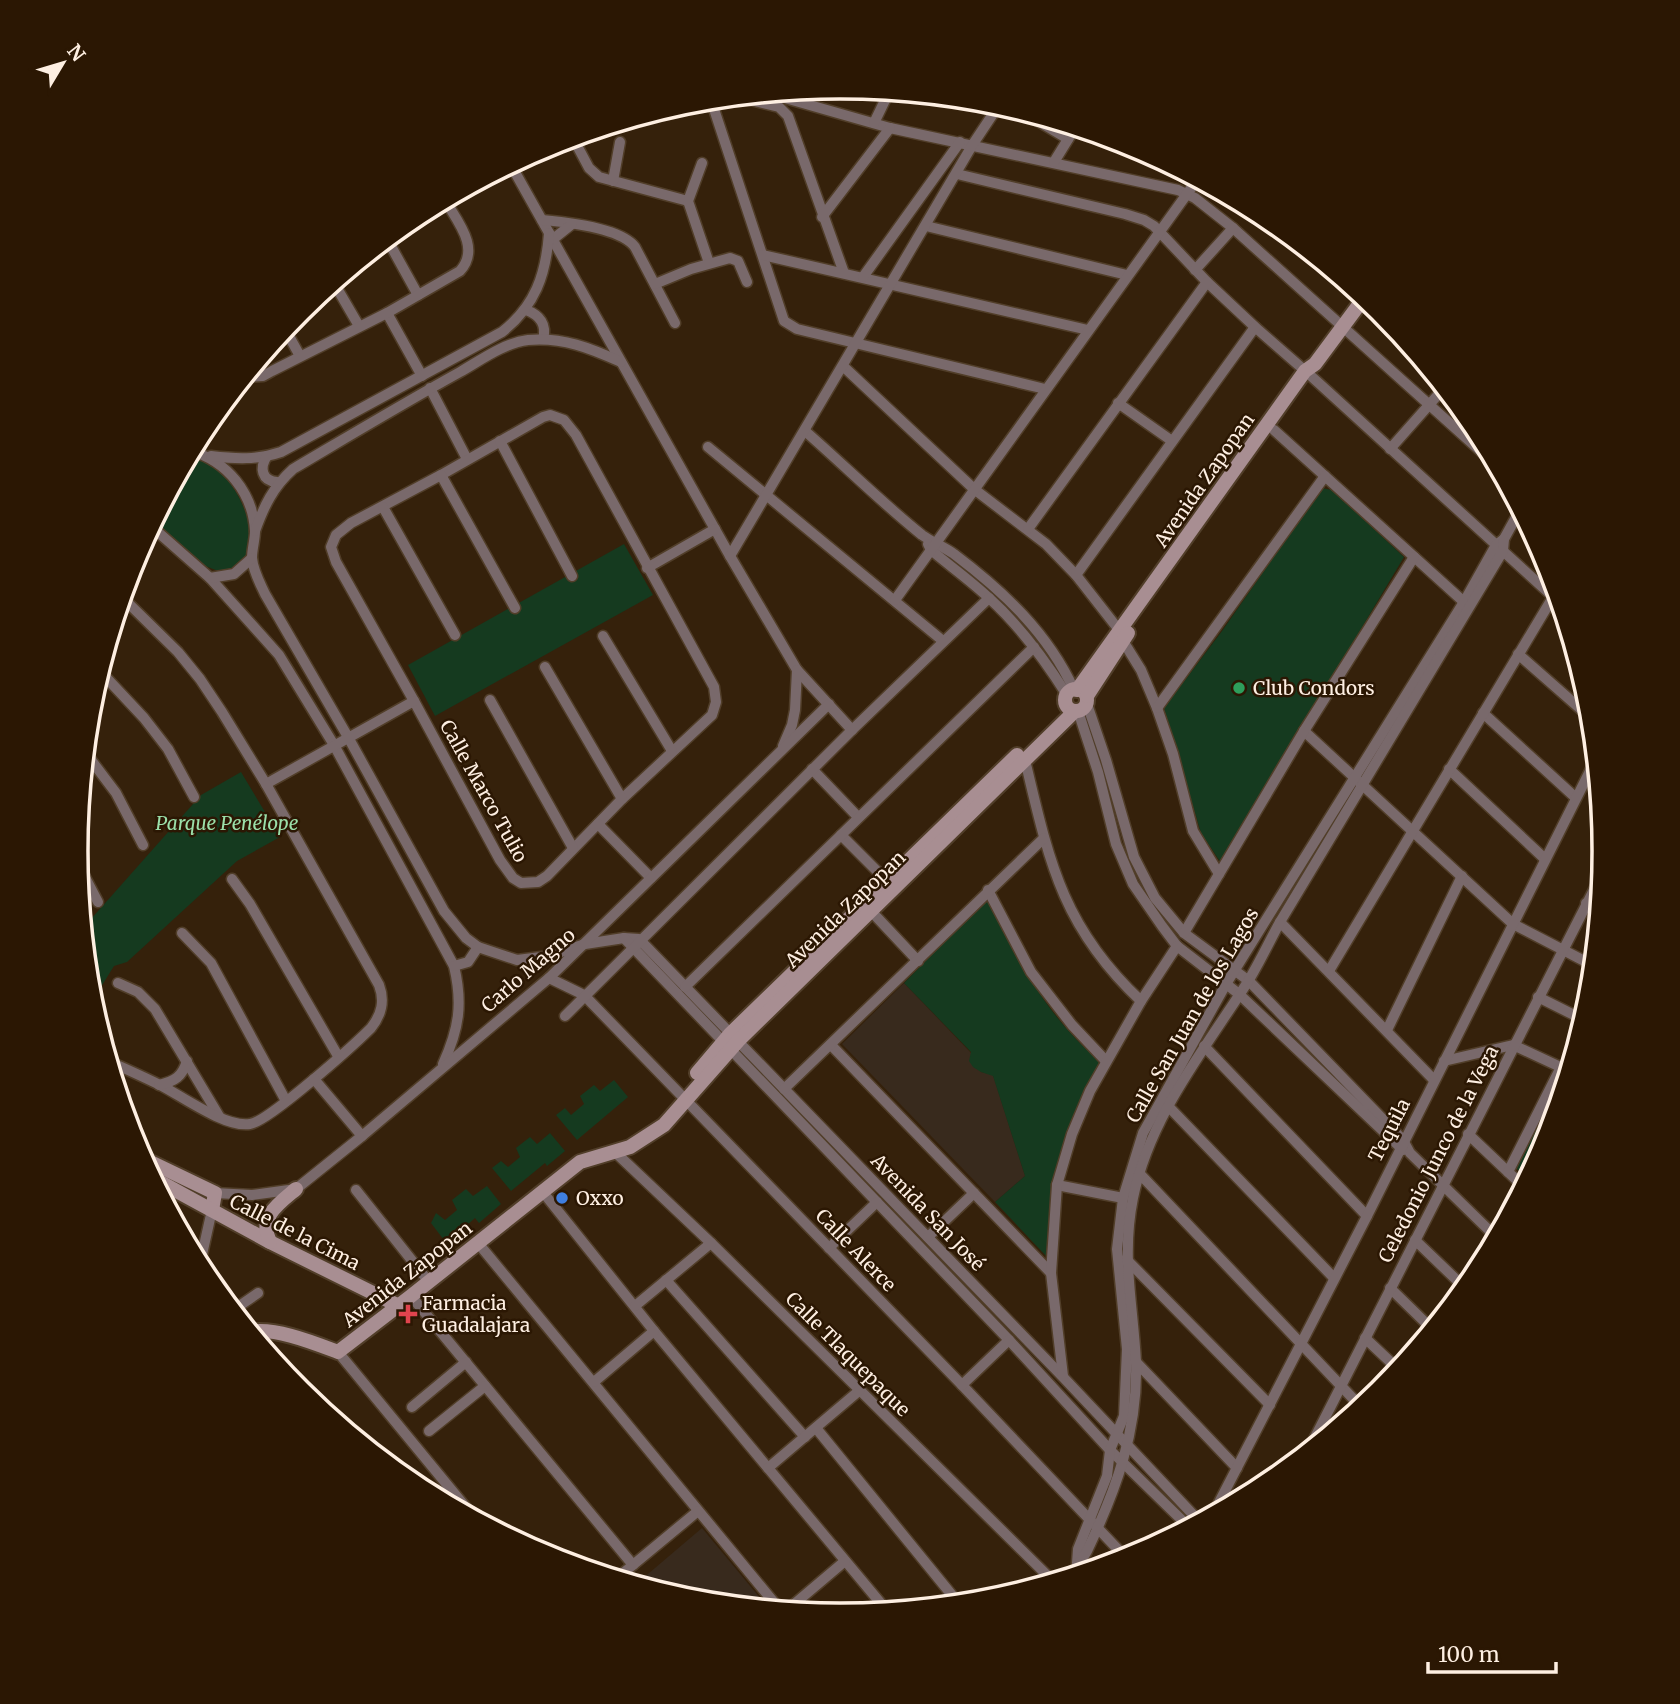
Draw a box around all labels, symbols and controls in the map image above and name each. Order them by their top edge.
north arrow [28,28,98,98]
text: N [62,39,90,66]
street label: Avenida Zapopan [1148,408,1259,553]
place label: Club Condors [1253,676,1375,700]
marker: Club Condors [1231,680,1247,696]
street label: Calle Marco Tulio [435,716,533,866]
park label: Parque Penélope [156,811,299,835]
street label: Avenida Zapopan [779,845,911,973]
street label: Calle San Juan de los Lagos [1120,903,1264,1127]
street label: Carlo Magno [476,923,580,1017]
street label: Celedonio Junco de la Vega [1373,1041,1503,1267]
street label: Tequila [1363,1094,1415,1166]
street label: Avenida San José [865,1148,990,1276]
place label: Oxxo [576,1186,624,1210]
street label: Calle de la Cima [226,1189,364,1275]
marker: Oxxo [554,1190,570,1206]
street label: Calle Alerce [811,1204,901,1296]
street label: Avenida Zapopan [336,1216,477,1333]
street label: Calle Tlaquepaque [781,1287,915,1421]
place label: Farmacia Guadalajara [422,1291,530,1337]
marker: Farmacia Guadalajara [400,1306,416,1322]
scale bar [1428,1630,1556,1674]
text: 100 m [1438,1641,1500,1668]

